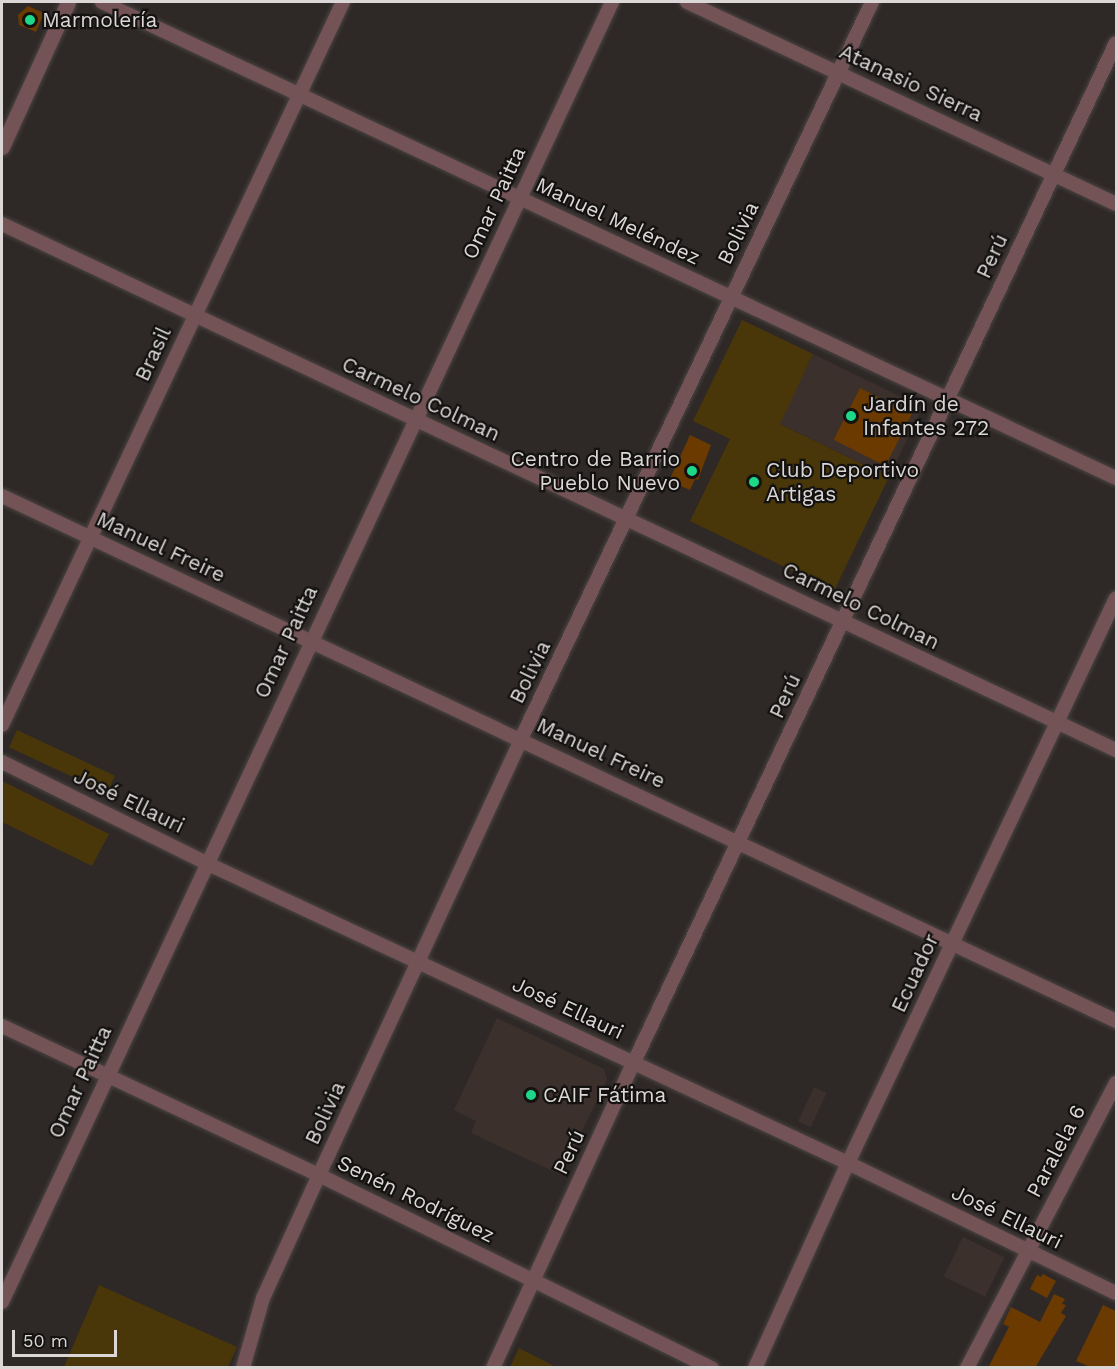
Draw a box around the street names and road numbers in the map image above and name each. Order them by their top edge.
street label: Atanasio Sierra [835,39,987,127]
street label: Omar Paitta [457,143,531,263]
street label: Manuel Meléndez [531,172,705,270]
street label: Bolivia [712,197,764,269]
street label: Perú [971,230,1013,282]
street label: Brasil [130,323,176,385]
street label: Carmelo Colman [338,351,504,447]
street label: Manuel Freire [92,506,230,588]
street label: Carmelo Colman [778,557,944,655]
street label: Omar Paitta [249,582,323,702]
street label: Bolivia [504,636,556,708]
street label: Perú [764,670,806,722]
street label: Manuel Freire [532,712,670,794]
street label: José Ellauri [70,763,188,839]
street label: Ecuador [886,930,944,1016]
street label: José Ellauri [508,971,628,1045]
street label: Omar Paitta [43,1022,117,1142]
street label: Bolivia [299,1077,351,1149]
street label: Paralela 6 [1021,1100,1091,1202]
street label: Perú [548,1126,590,1178]
street label: Senén Rodríguez [333,1150,499,1248]
street label: José Ellauri [948,1179,1066,1255]

